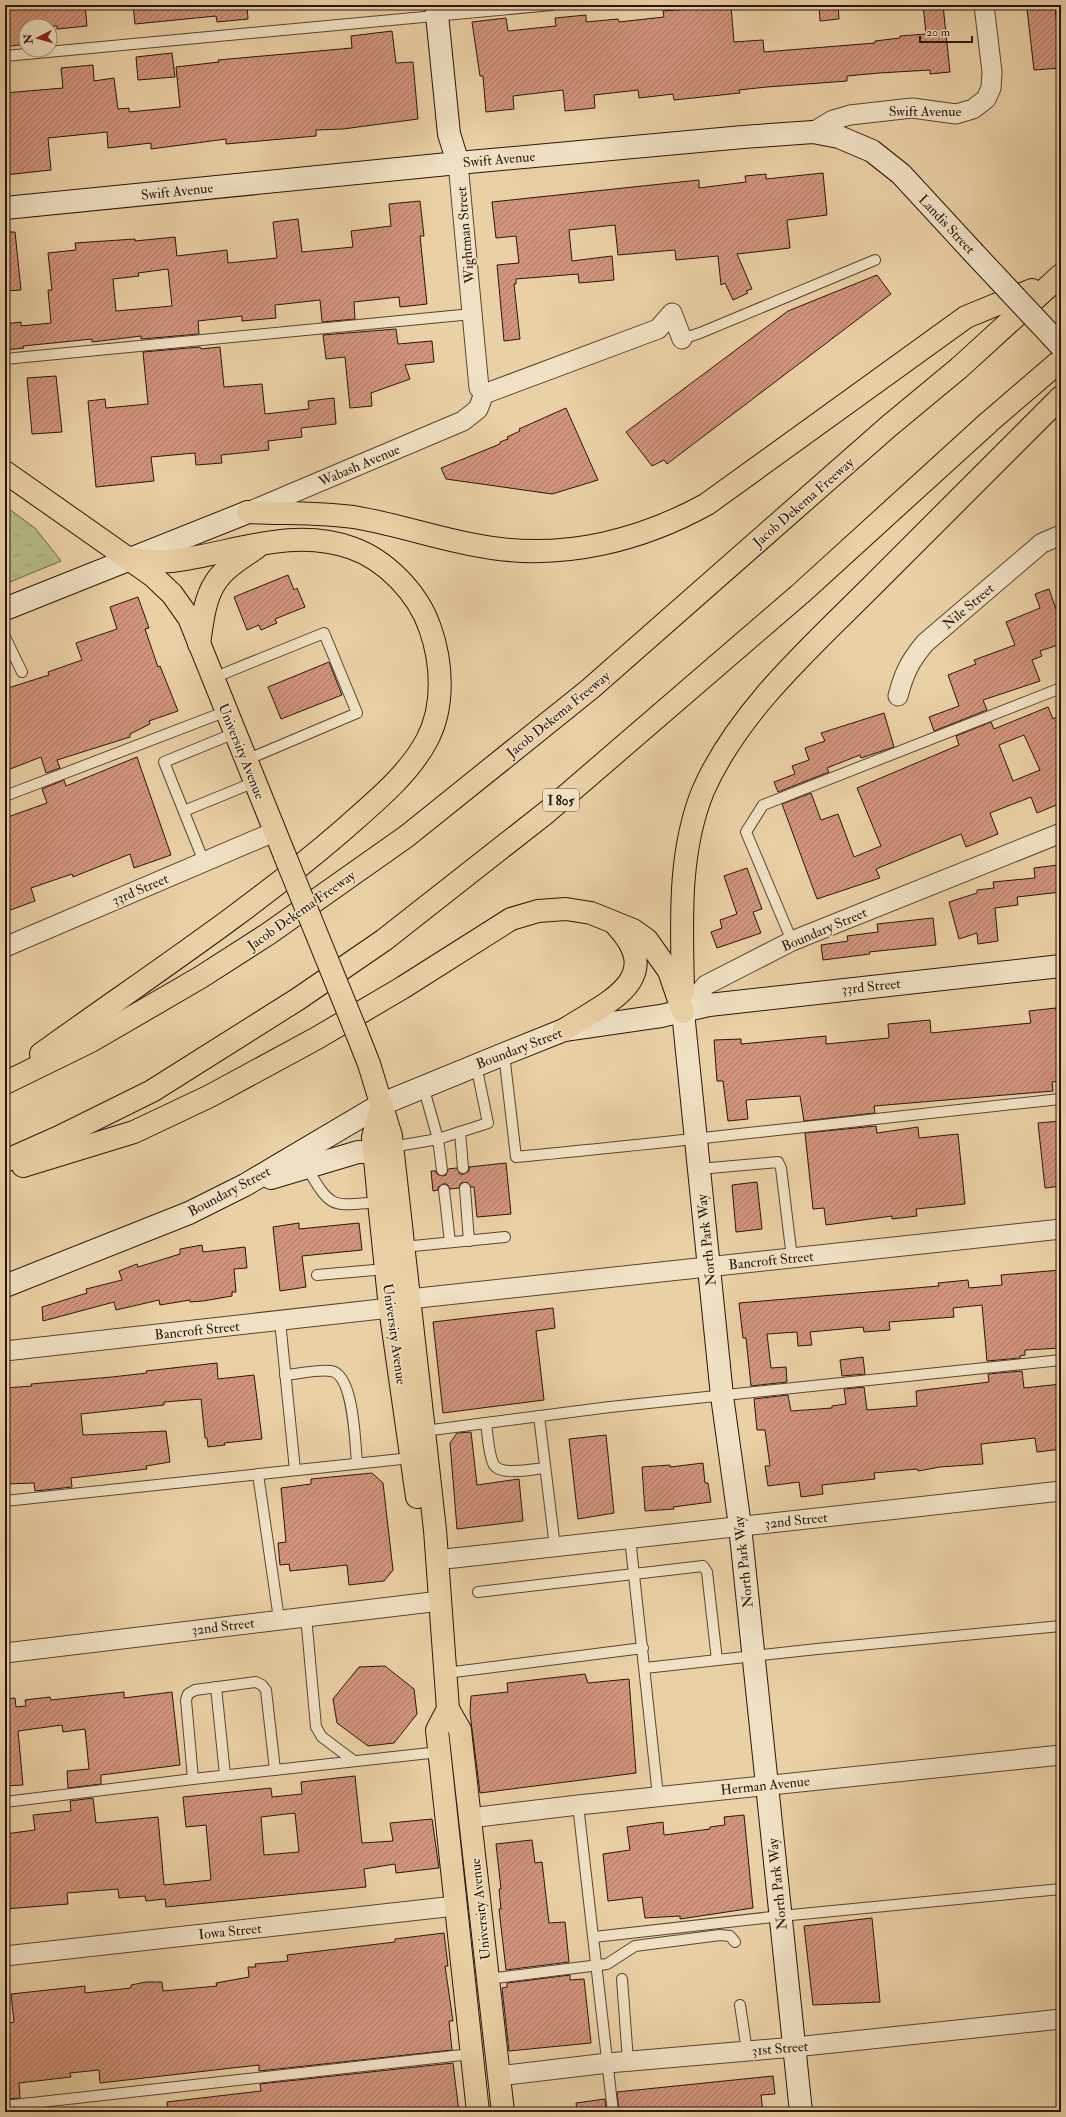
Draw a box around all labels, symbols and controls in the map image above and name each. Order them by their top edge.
north arrow [18,18,58,58]
scale bar [920,18,972,44]
text: 20 m [926,25,951,40]
text: N [21,32,36,46]
street label: Swift Avenue [889,103,961,120]
street label: Swift Avenue [462,148,536,171]
street label: Swift Avenue [140,179,214,204]
street label: Wightman Street [453,185,478,285]
street label: Landis Street [915,191,979,258]
street label: Wabash Avenue [315,441,403,491]
street label: Jacob Dekema Freeway [749,453,859,552]
street label: Nile Street [939,580,998,633]
street label: Jacob Dekema Freeway [502,667,615,763]
street label: University Avenue [214,701,269,802]
road number: I 805 [543,789,579,811]
street label: Jacob Dekema Freeway [243,866,360,956]
street label: 33rd Street [110,870,171,909]
street label: Boundary Street [779,904,870,956]
street label: 33rd Street [841,975,902,998]
street label: Boundary Street [474,1024,566,1074]
street label: Boundary Street [185,1162,274,1221]
street label: North Park Way [693,1192,721,1287]
street label: Bancroft Street [728,1248,815,1273]
street label: University Avenue [378,1282,410,1386]
street label: Bancroft Street [154,1318,241,1343]
street label: 32nd Street [764,1509,829,1532]
street label: North Park Way [730,1514,758,1609]
street label: 32nd Street [191,1614,256,1639]
street label: Herman Avenue [720,1772,811,1799]
street label: North Park Way [764,1836,792,1931]
street label: University Avenue [467,1857,495,1961]
street label: Iowa Street [198,1920,263,1943]
street label: 31st Street [751,2038,809,2059]

